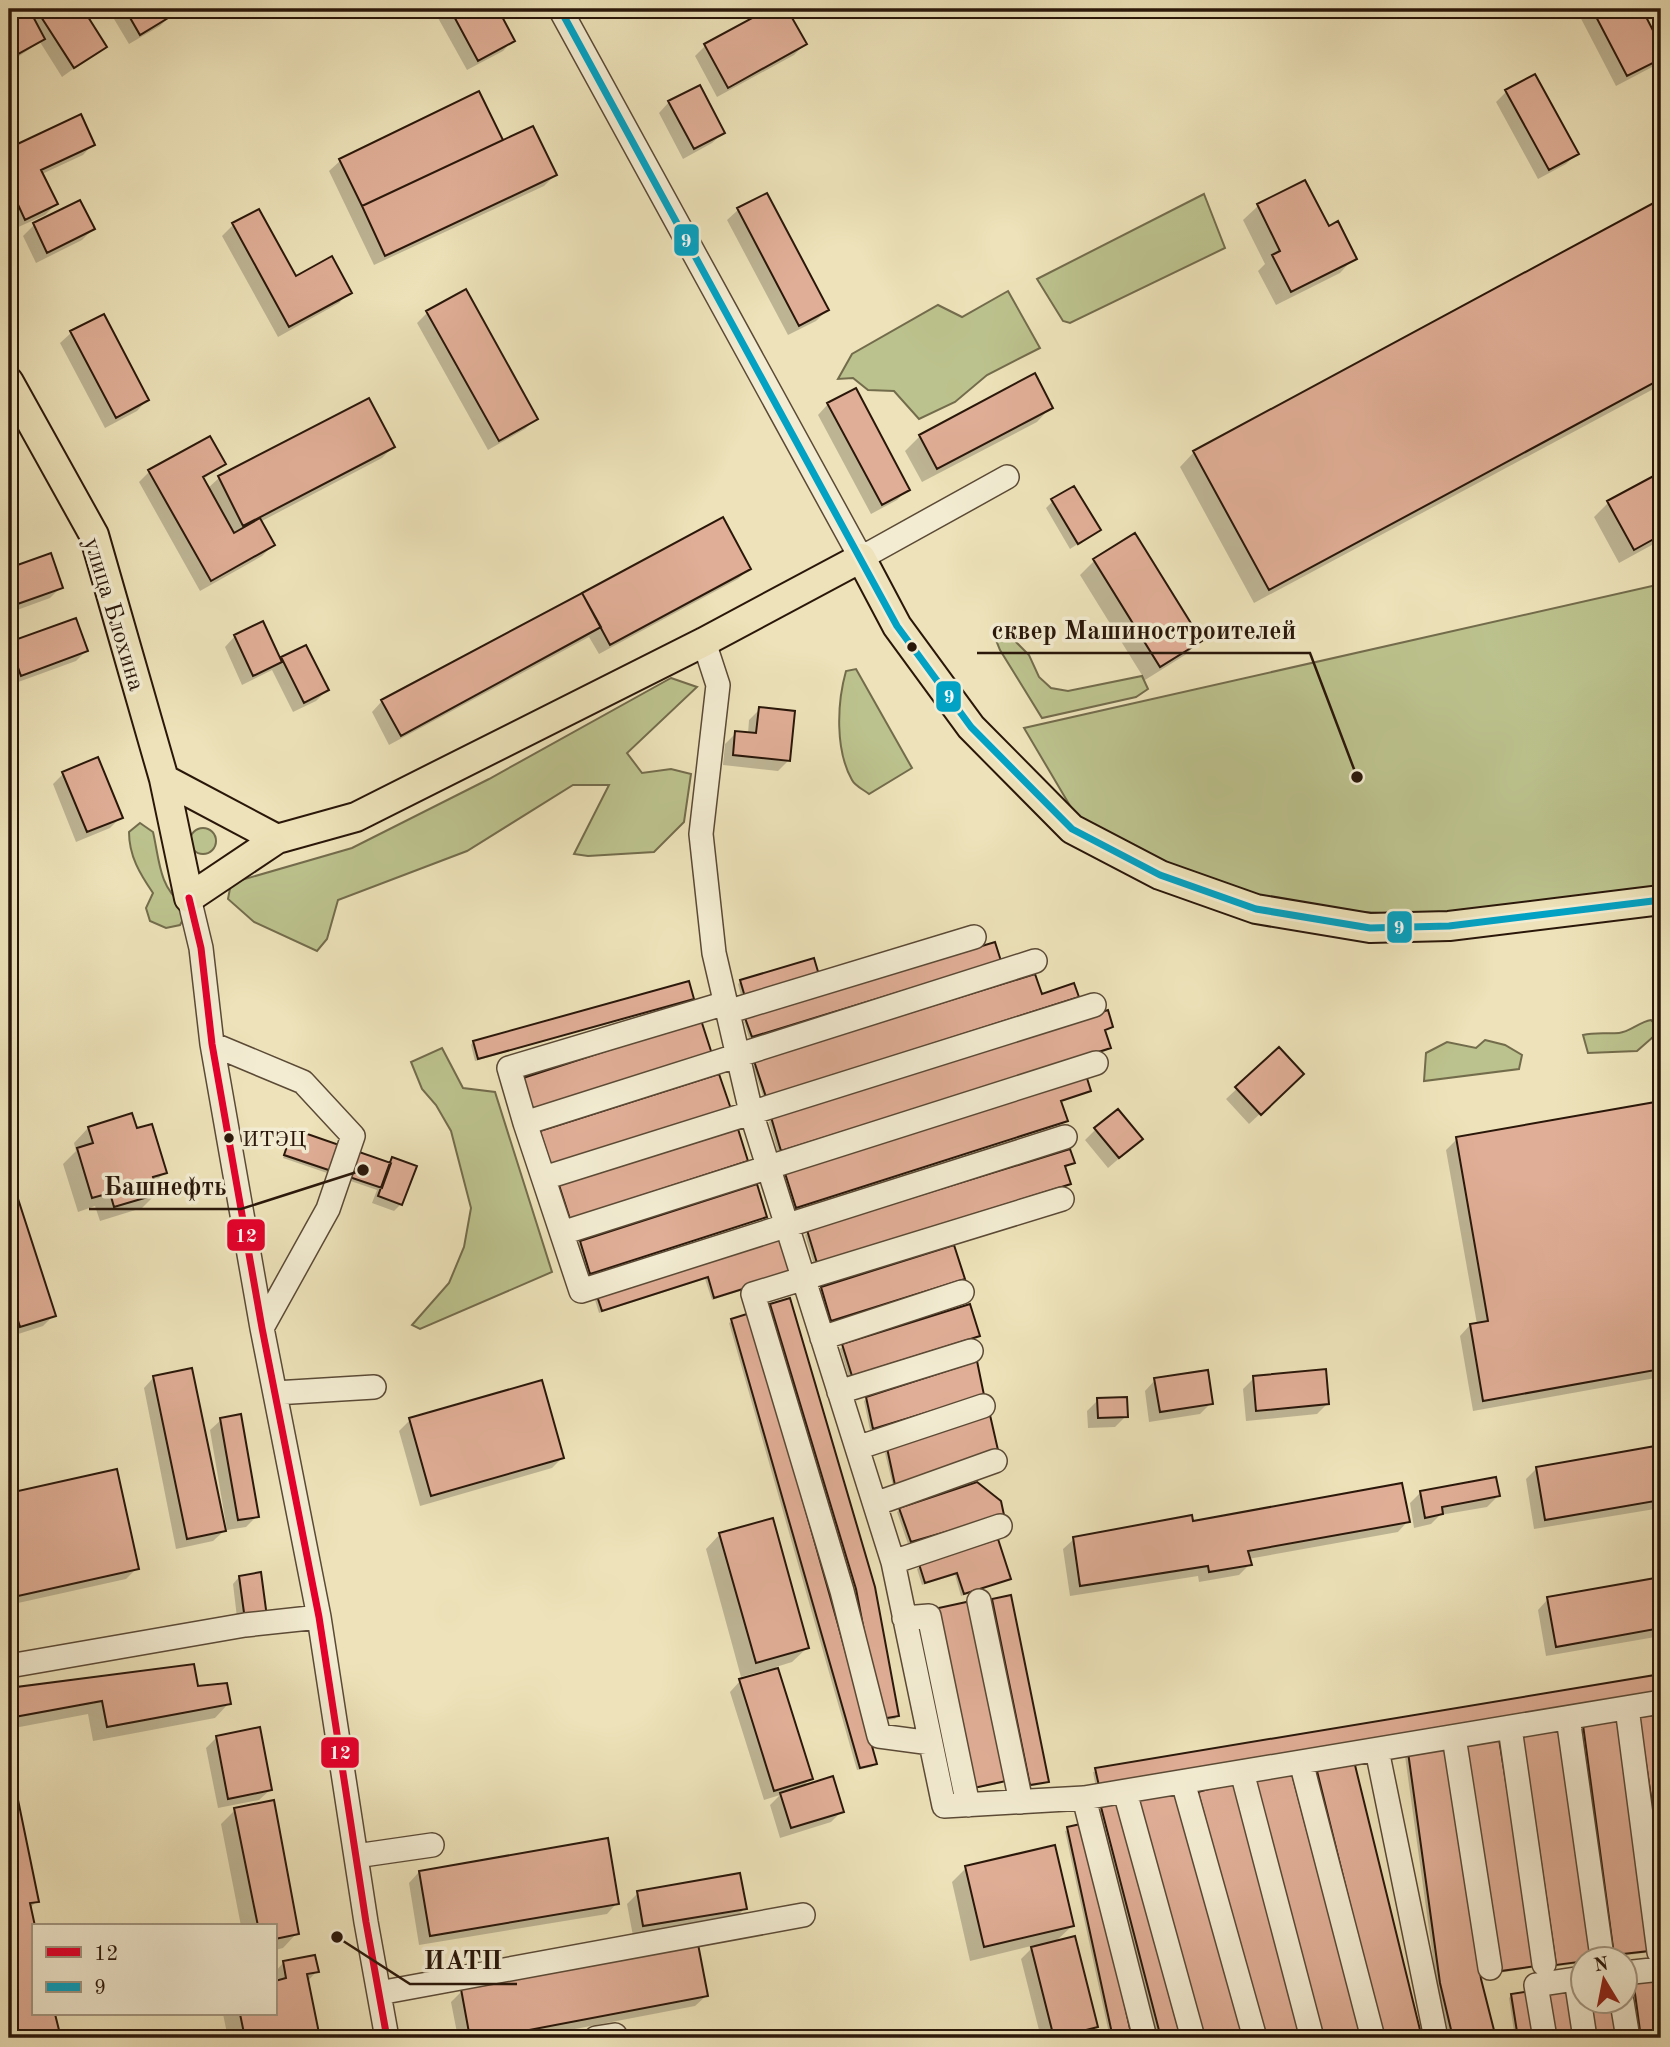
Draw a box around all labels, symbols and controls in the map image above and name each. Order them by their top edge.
line badge: 9 [673,223,700,257]
text: 9 [680,233,692,252]
street label: улица Блохина [78,535,148,694]
callout: сквер Машиностроителей [977,606,1310,653]
text: сквер Машиностроителей [992,619,1296,645]
unlabelled marker [905,640,919,654]
line badge: 9 [935,680,962,713]
text: 9 [943,689,955,708]
line badge: 9 [1386,910,1413,944]
text: 9 [1393,920,1405,939]
place label: ИТЭЦ [242,1129,306,1151]
marker: ИТЭЦ [222,1131,236,1145]
callout: Башнефть [89,1162,241,1209]
text: Башнефть [103,1175,227,1202]
line badge: 12 [226,1218,266,1252]
text: 12 [235,1228,257,1247]
line badge: 12 [320,1736,360,1769]
text: 12 [329,1745,351,1764]
legend [32,1924,276,2016]
callout: ИАТП [410,1937,517,1984]
text: 12 [94,1944,118,1965]
north arrow [1568,1946,1638,2016]
text: ИАТП [424,1949,502,1975]
text: N [1593,1955,1611,1976]
text: 9 [94,1978,106,1999]

